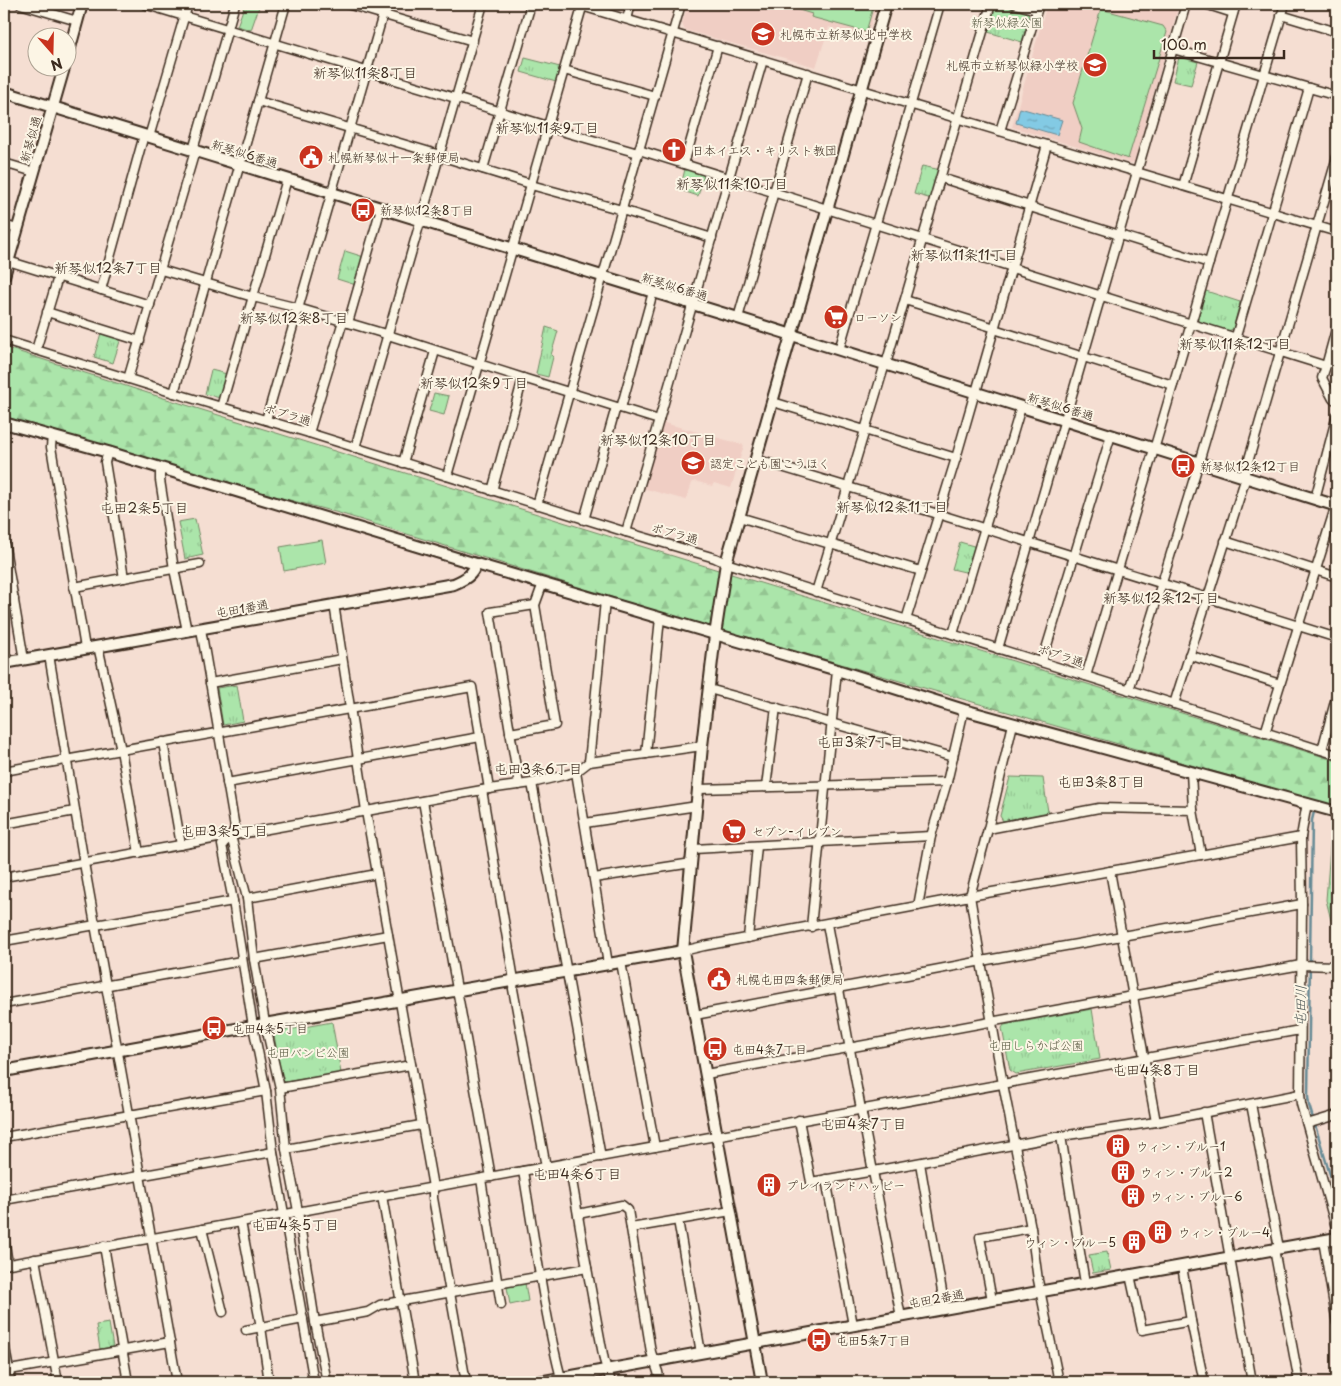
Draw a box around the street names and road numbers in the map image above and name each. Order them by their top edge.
street label: 新琴似通 [15,113,45,165]
street label: 新琴似6番通 [210,134,280,172]
street label: 新琴似6番通 [640,267,710,305]
street label: 新琴似6番通 [1026,387,1096,425]
street label: ポプラ通 [262,398,314,430]
street label: ポプラ通 [649,518,701,548]
street label: 屯田1番通 [214,595,270,621]
street label: ポプラ通 [1035,639,1087,671]
street label: 屯田2番通 [907,1284,965,1312]

